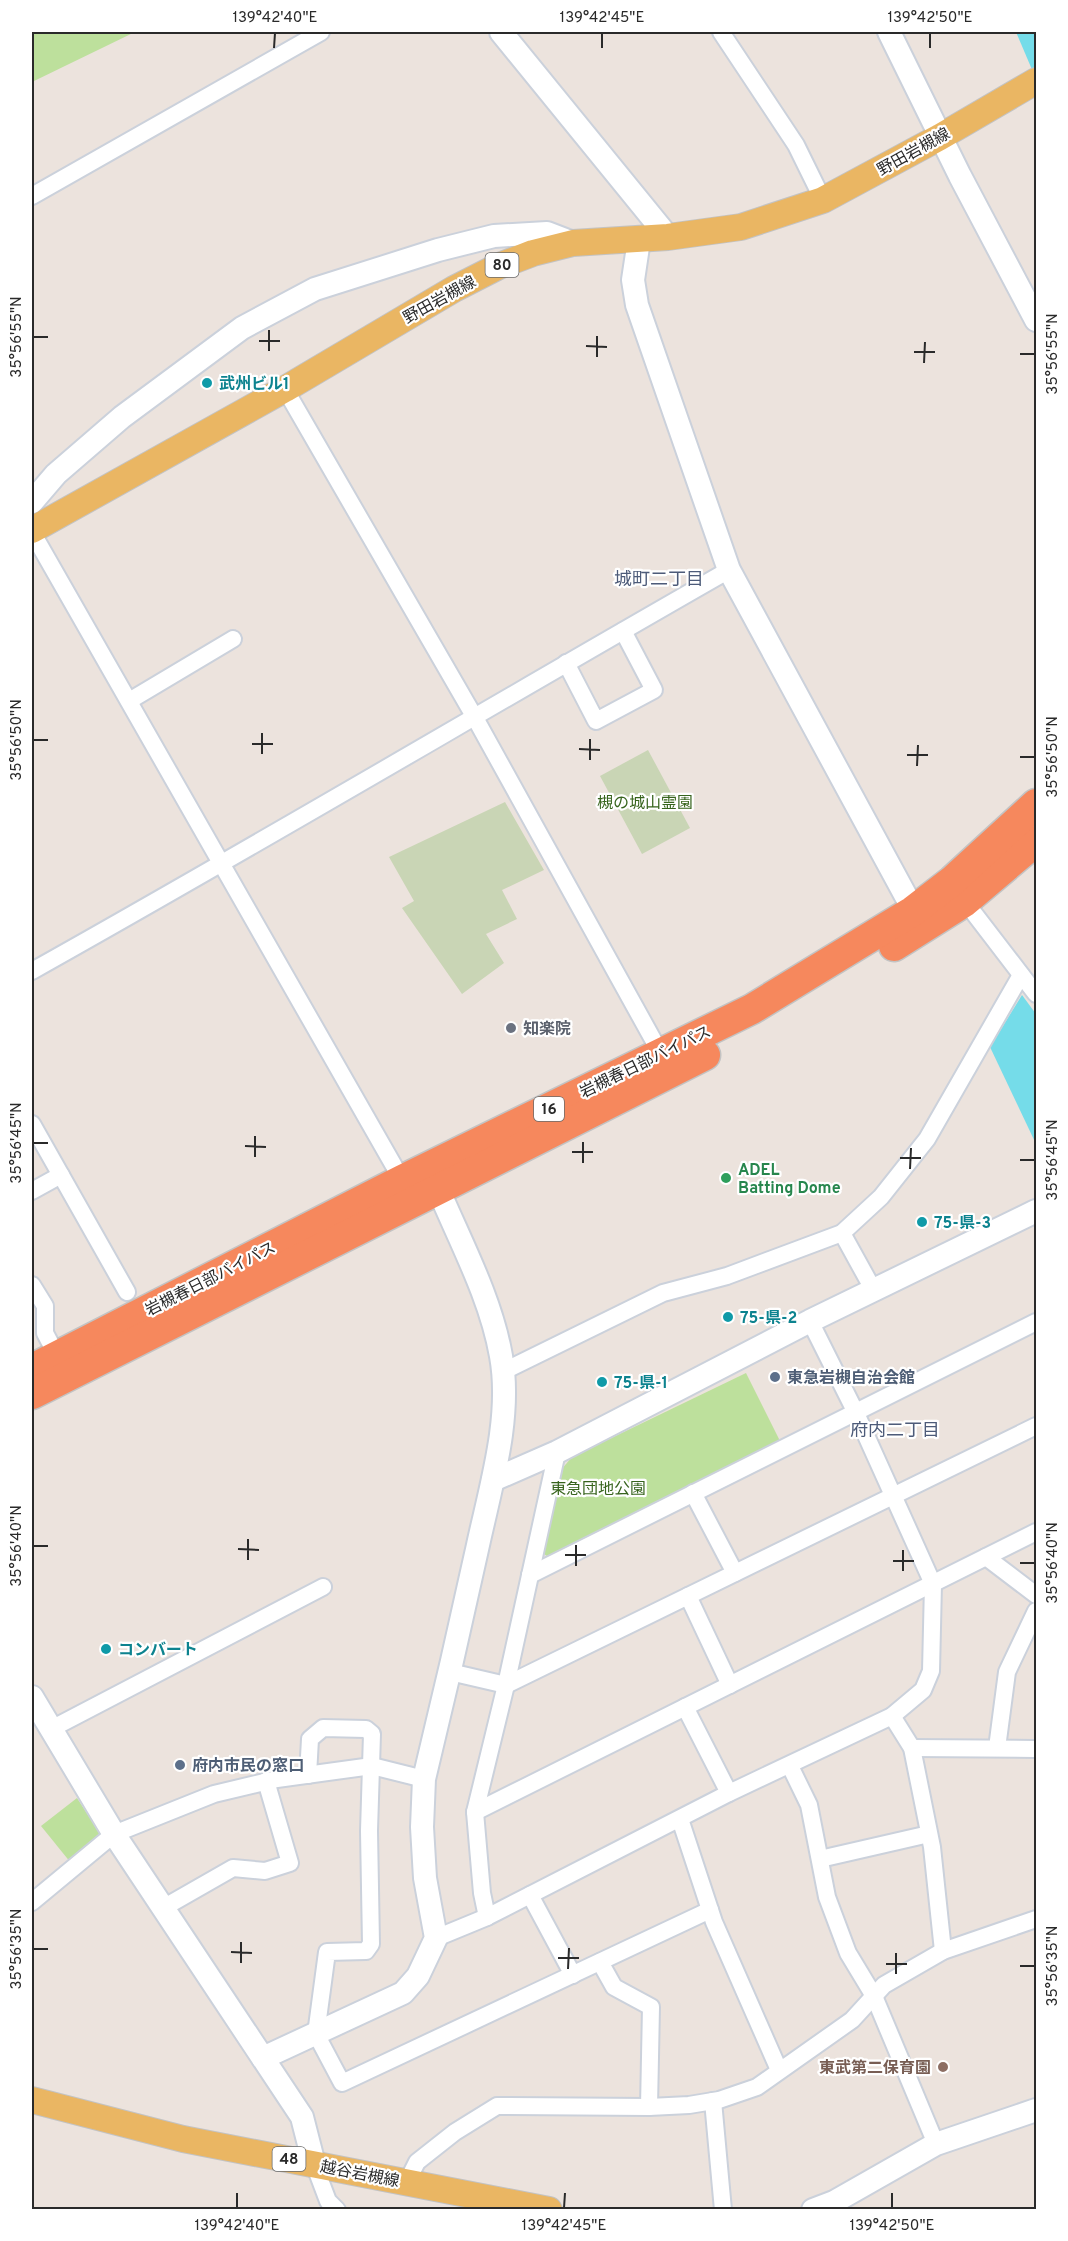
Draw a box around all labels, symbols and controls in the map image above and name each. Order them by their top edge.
text: 139°42'40"E [232,9,318,28]
text: 139°42'45"E [560,9,644,28]
text: 139°42'50"E [887,9,973,28]
street label: 野田岩槻線 [874,125,954,181]
road number: 80 [486,253,518,277]
street label: 野田岩槻線 [400,273,480,329]
text: 35°56'55"N [8,296,27,378]
text: 35°56'55"N [1044,313,1063,395]
place label: 武州ビル1 [219,374,289,395]
marker: 武州ビル1 [200,376,214,390]
district label: 城町二丁目 [614,569,704,592]
text: 35°56'50"N [8,699,27,781]
text: 35°56'50"N [1044,716,1063,798]
park label: 槻の城山霊園 [597,794,693,814]
place label: 知楽院 [523,1020,571,1040]
marker: 知楽院 [504,1021,518,1035]
street label: 岩槻春日部バイパス [577,1022,715,1103]
road number: 16 [534,1097,564,1121]
text: 35°56'45"N [8,1102,27,1184]
text: 35°56'45"N [1044,1119,1063,1201]
place label: ADEL Batting Dome [738,1161,841,1199]
marker: ADEL Batting Dome [719,1171,733,1185]
place label: 75-県-3 [934,1214,991,1234]
marker: 75-県-3 [915,1215,929,1229]
street label: 岩槻春日部バイパス [142,1238,279,1321]
place label: 75-県-2 [740,1309,797,1329]
marker: 75-県-2 [721,1310,735,1324]
place label: 東急岩槻自治会館 [787,1369,915,1389]
marker: 東急岩槻自治会館 [768,1370,782,1384]
place label: 75-県-1 [614,1374,668,1394]
marker: 75-県-1 [595,1375,609,1389]
district label: 府内二丁目 [850,1420,940,1443]
park label: 東急団地公園 [550,1480,646,1500]
text: 35°56'40"N [8,1505,27,1587]
text: 35°56'40"N [1044,1522,1063,1604]
place label: コンバート [118,1641,198,1661]
marker: コンバート [99,1642,113,1656]
place label: 府内市民の窓口 [192,1757,304,1777]
marker: 府内市民の窓口 [173,1758,187,1772]
text: 35°56'35"N [8,1909,27,1989]
text: 35°56'35"N [1044,1926,1063,2006]
place label: 東武第二保育園 [819,2059,931,2079]
marker: 東武第二保育園 [936,2060,950,2074]
road number: 48 [272,2147,306,2171]
street label: 越谷岩槻線 [318,2158,401,2192]
text: 139°42'40"E [194,2217,280,2236]
text: 139°42'45"E [522,2217,606,2236]
text: 139°42'50"E [849,2217,935,2236]

